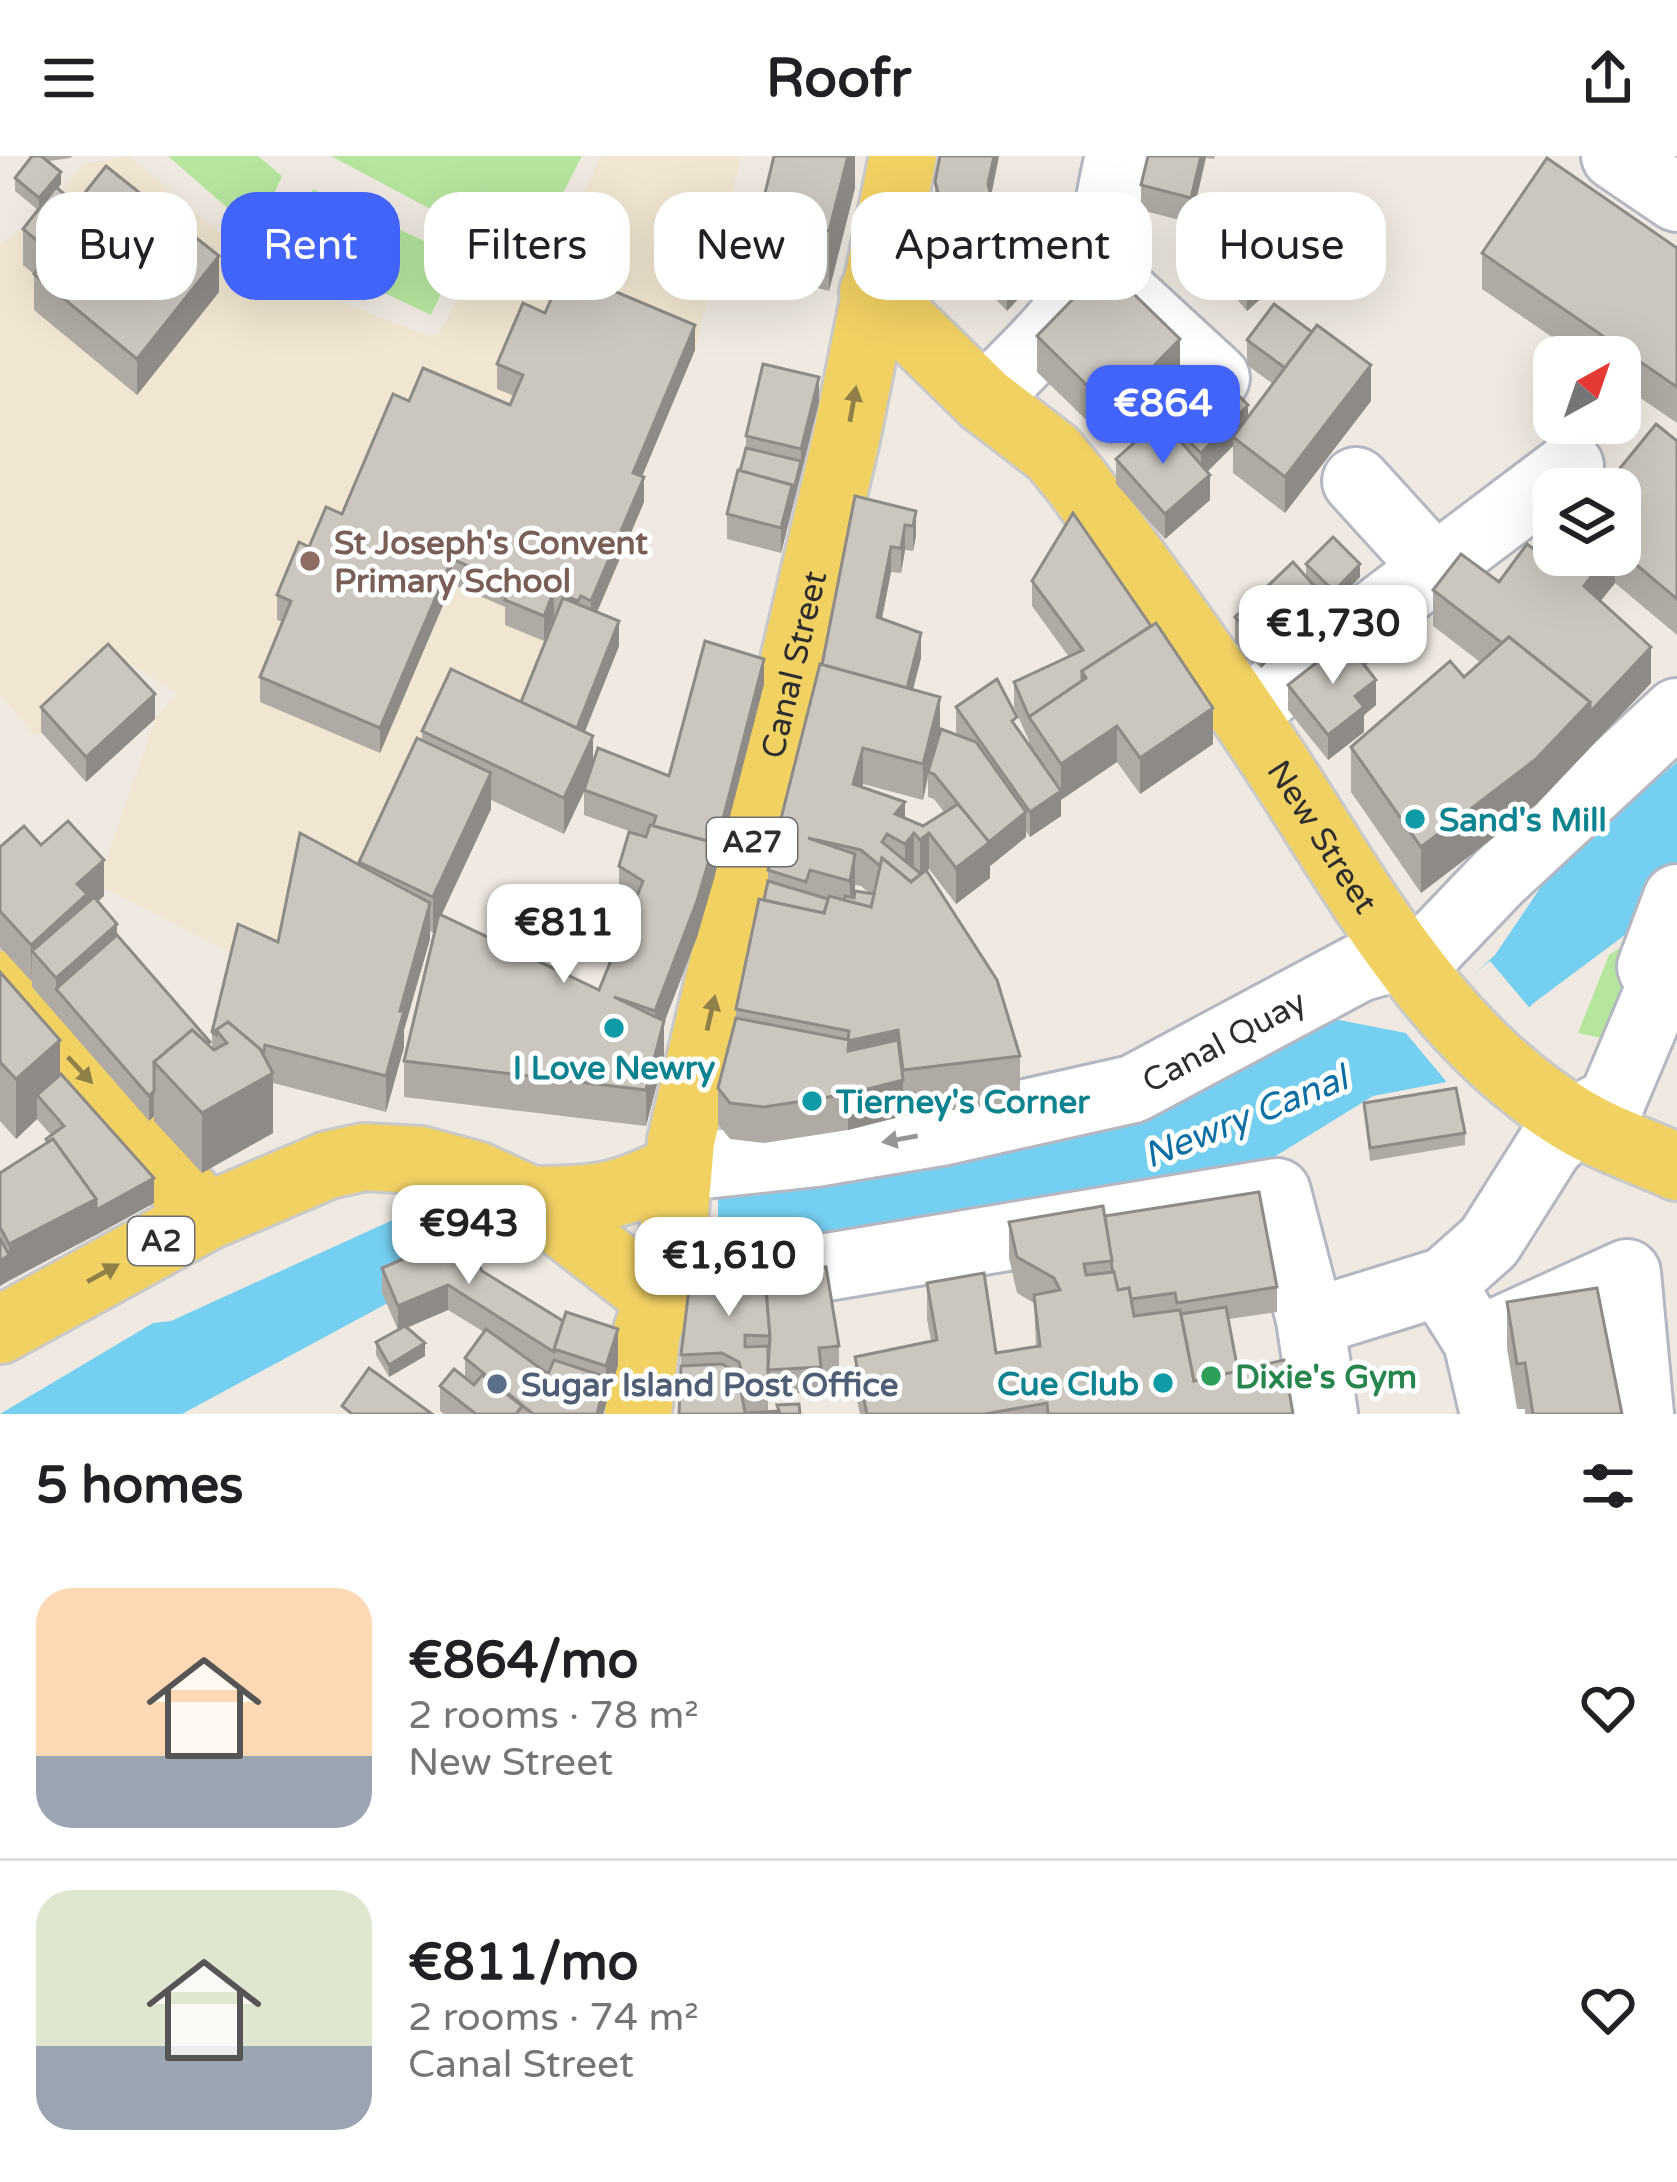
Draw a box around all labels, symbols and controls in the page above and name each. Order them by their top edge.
icon: menu [36,45,102,111]
icon: share [1575,45,1641,111]
text: Roofr [766,46,911,111]
chip: Buy [36,192,197,300]
chip: Rent [221,192,400,300]
chip: Filters [424,192,630,300]
chip: New [654,192,827,300]
chip: Apartment [851,192,1152,300]
chip: House [1176,192,1386,300]
north arrow [1533,336,1641,444]
map controls [1533,336,1641,576]
pin: €864 [1092,365,1234,467]
text: €864 [1113,380,1213,427]
one-way arrow [843,385,862,422]
button: layers [1533,468,1641,576]
place label: St Joseph's Convent Primary School [334,524,648,601]
marker: St Joseph's Convent Primary School [297,548,323,574]
street label: Canal Street [754,567,835,762]
pin: €1,730 [1235,585,1431,687]
text: €1,730 [1266,600,1400,647]
street label: New Street [1259,753,1385,921]
place label: Sand's Mill [1439,801,1607,840]
marker: Sand's Mill [1402,806,1428,832]
road number: A27 [707,818,797,866]
pin: €811 [493,884,635,986]
text: €811 [514,899,614,946]
street label: Canal Quay [1136,982,1313,1101]
one-way arrow [702,995,721,1032]
marker: I Love Newry [601,1015,627,1041]
place label: I Love Newry [513,1049,715,1088]
one-way arrow [65,1055,93,1084]
water label: Newry Canal [1137,1055,1357,1178]
place label: Tierney's Corner [835,1083,1090,1122]
marker: Tierney's Corner [799,1088,825,1114]
one-way arrow [880,1130,918,1148]
pin: €943 [398,1185,540,1287]
text: €943 [419,1200,519,1247]
road number: A2 [128,1217,194,1265]
pin: €1,610 [631,1217,827,1319]
text: €1,610 [662,1232,796,1279]
one-way arrow [85,1263,120,1284]
place label: Dixie's Gym [1235,1358,1417,1397]
marker: Dixie's Gym [1198,1363,1224,1389]
place label: Cue Club [997,1365,1139,1404]
place label: Sugar Island Post Office [521,1366,899,1405]
marker: Cue Club [1150,1370,1176,1396]
marker: Sugar Island Post Office [484,1371,510,1397]
icon: filters [1575,1453,1641,1519]
text: 5 homes [36,1455,244,1517]
text: €864/mo [408,1630,639,1692]
icon: home [132,1636,276,1780]
icon: heart [1575,1675,1641,1741]
text: 2 rooms · 78 m² [408,1692,699,1739]
text: New Street [408,1739,613,1786]
text: €811/mo [408,1932,639,1994]
icon: home [132,1938,276,2082]
icon: heart [1575,1977,1641,2043]
text: 2 rooms · 74 m² [408,1994,699,2041]
text: Canal Street [408,2041,634,2088]

